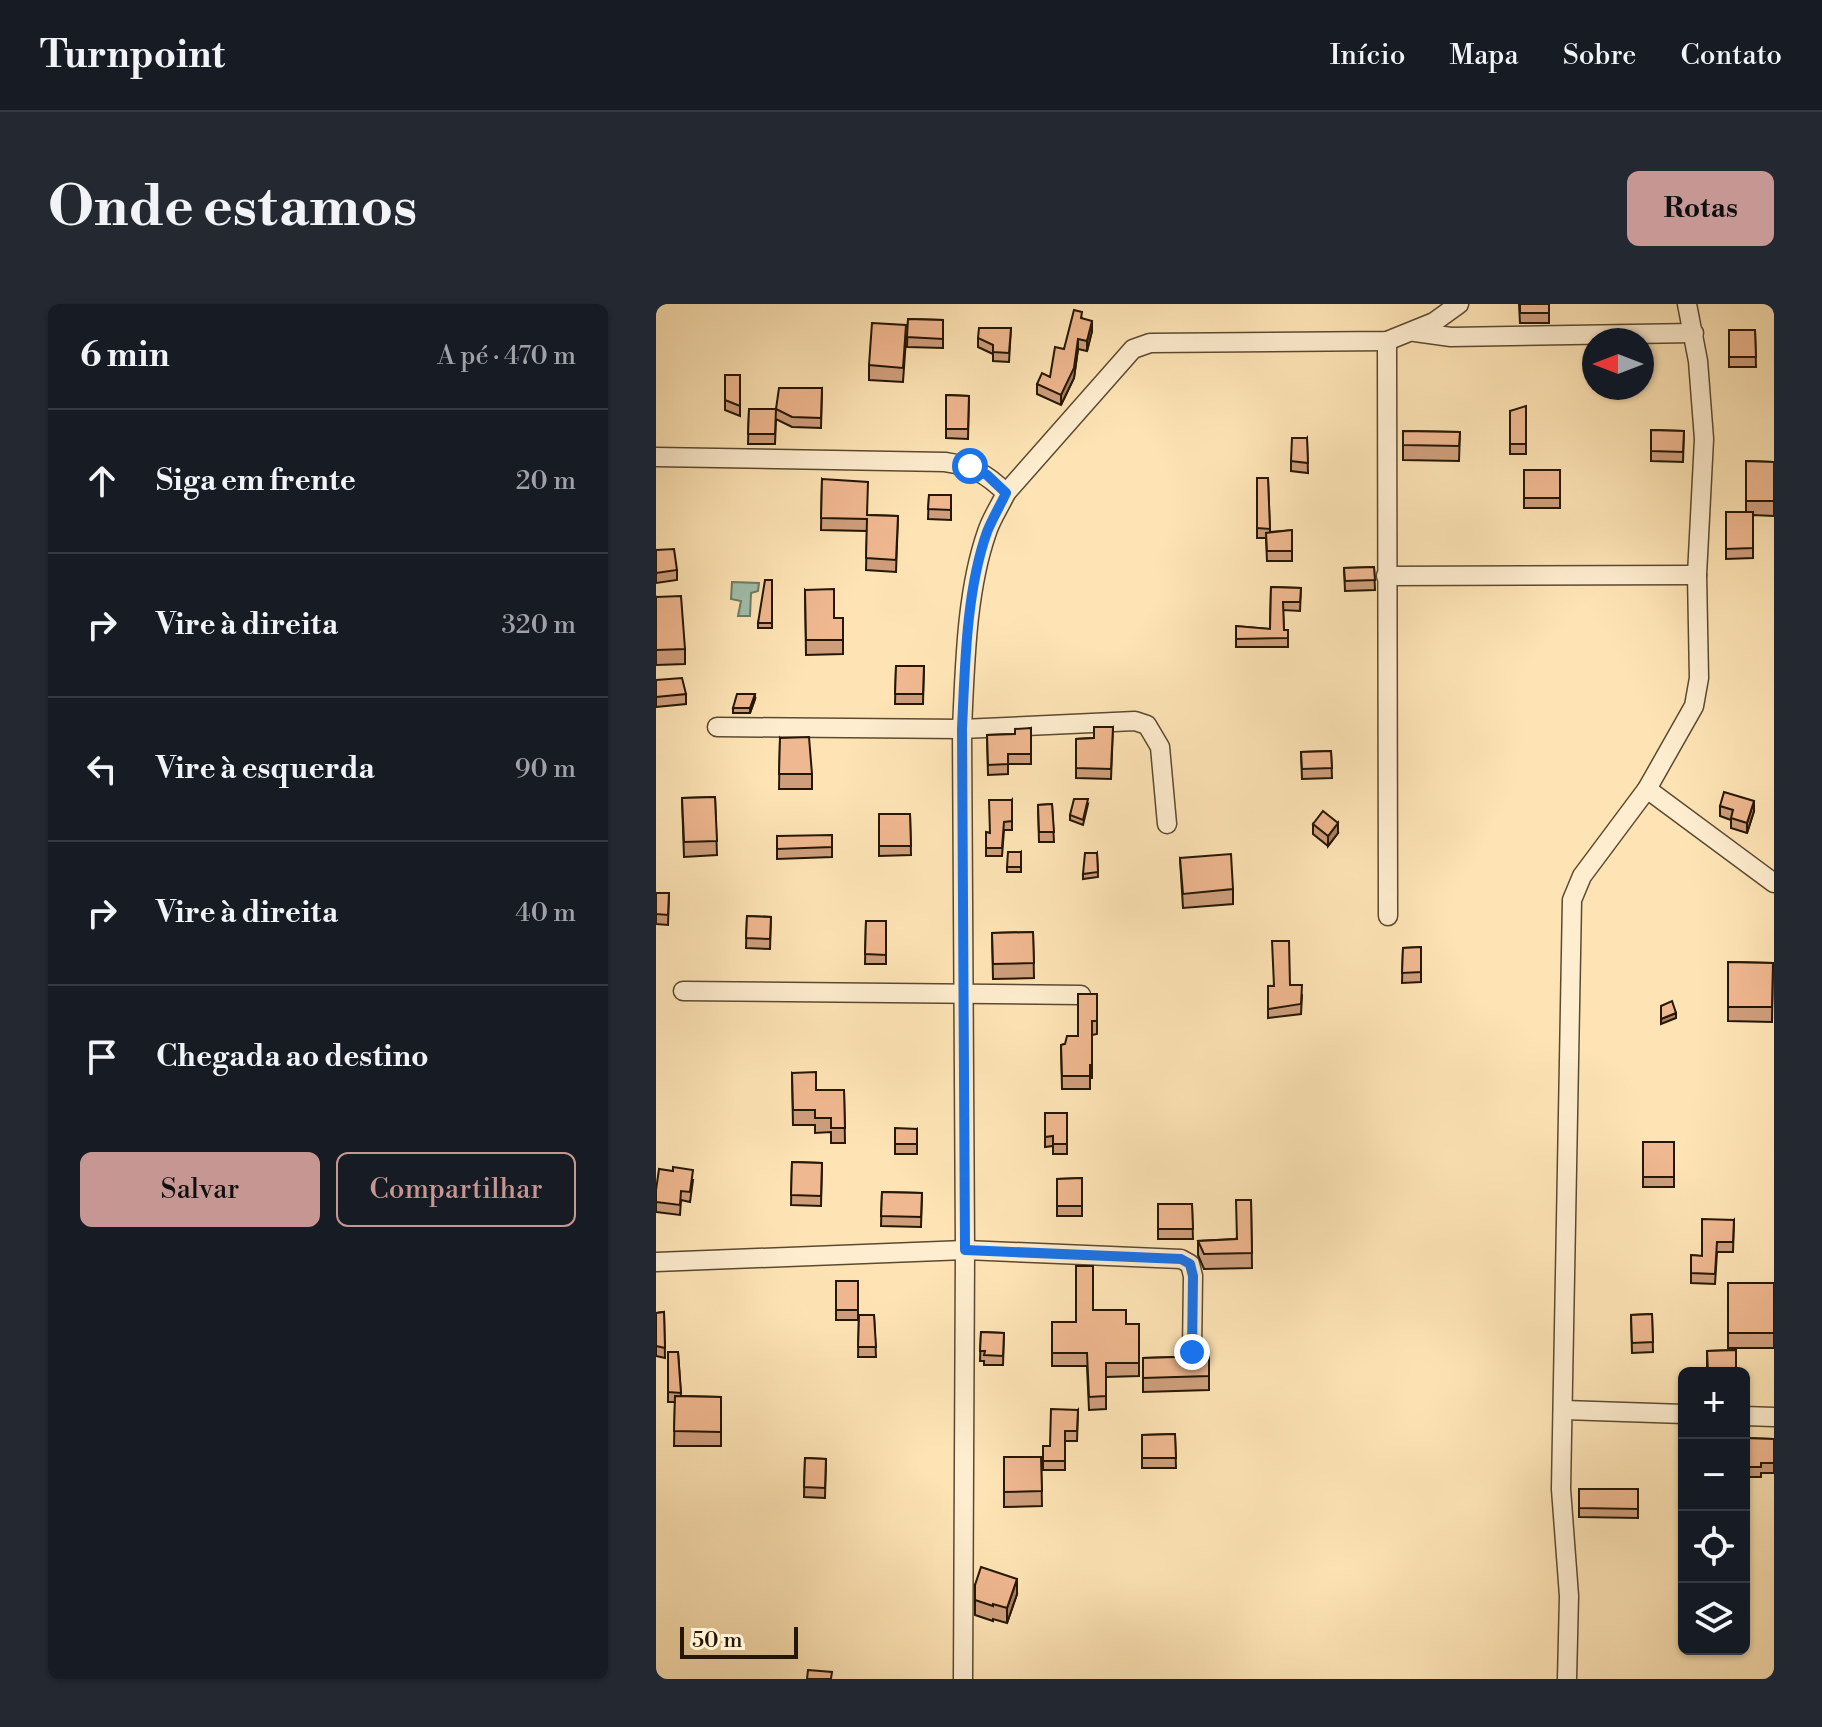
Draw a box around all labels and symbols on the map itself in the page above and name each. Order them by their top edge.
north arrow [1582,328,1654,400]
route start [952,448,988,484]
route end [1174,1334,1210,1370]
scale bar [680,1623,798,1659]

